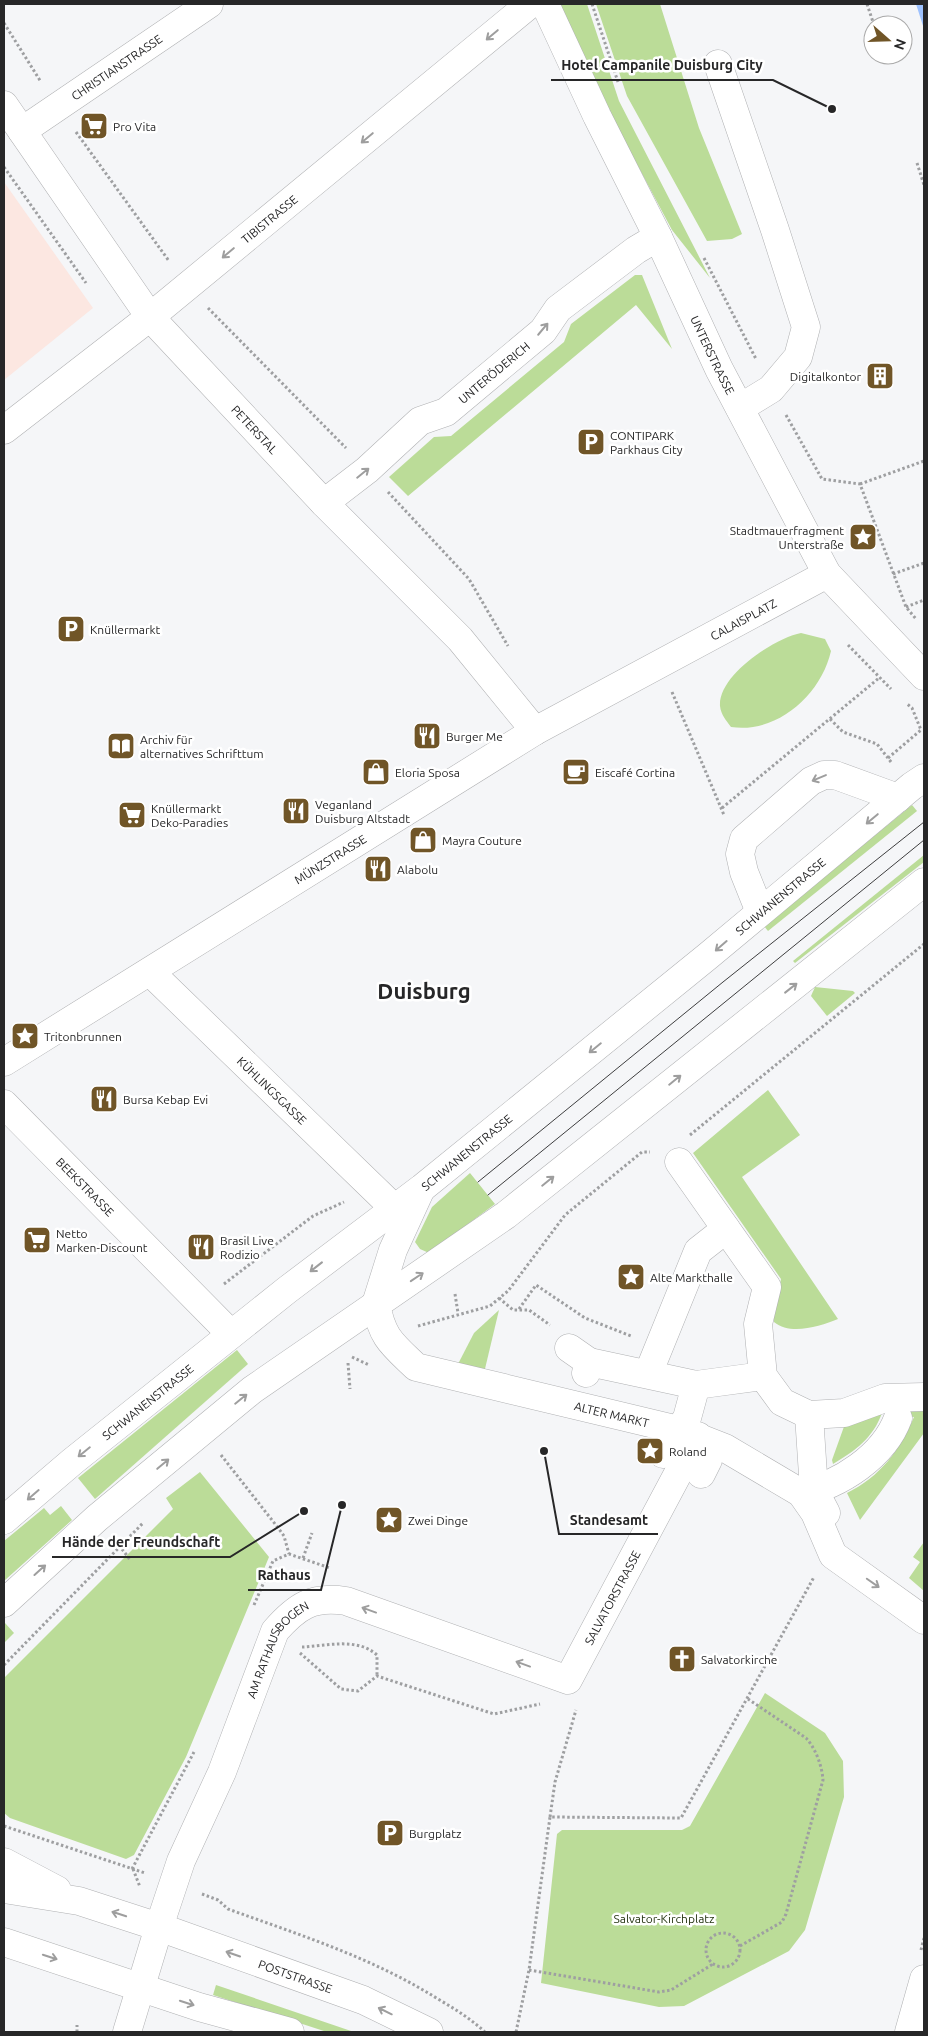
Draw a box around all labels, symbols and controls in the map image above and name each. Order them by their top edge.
north arrow [863,15,913,65]
one-way arrow [486,29,499,40]
street label: CHRISTIANSTRASSE [68,31,164,102]
text: N [891,37,910,52]
callout: Hotel Campanile Duisburg City [551,51,773,80]
text: Hotel Campanile Duisburg City [561,57,763,73]
supermarket icon: Pro Vita [79,111,109,141]
place label: Pro Vita [113,120,156,133]
one-way arrow [360,133,373,144]
street label: TIBISTRASSE [239,192,300,246]
one-way arrow [222,247,235,258]
street label: UNTERSTRASSE [689,313,738,397]
one-way arrow [538,322,549,335]
street label: UNTERÖDERICH [456,339,532,406]
building icon: Digitalkontor [865,361,895,391]
place label: Digitalkontor [790,370,861,383]
street label: PETERSTAL [229,402,281,456]
parking icon: CONTIPARK Parkhaus City [576,427,606,457]
place label: CONTIPARK Parkhaus City [610,429,683,456]
one-way arrow [356,467,369,478]
place icon: Stadtmauerfragment Unterstraße [848,522,878,552]
place label: Stadtmauerfragment Unterstraße [730,524,844,551]
street label: CALAISPLATZ [708,596,779,642]
parking icon: Knüllermarkt [56,614,86,644]
place label: Knüllermarkt [90,623,161,636]
restaurant icon: Burger Me [412,721,442,751]
place label: Burger Me [446,730,503,743]
library icon: Archiv für alternatives Schrifttum [106,731,136,761]
place label: Archiv für alternatives Schrifttum [140,733,264,760]
shop icon: Eloria Sposa [361,757,391,787]
cafe icon: Eiscafé Cortina [561,757,591,787]
place label: Eloria Sposa [395,766,460,779]
place label: Eiscafé Cortina [595,766,675,779]
one-way arrow [812,774,827,784]
restaurant icon: Veganland Duisburg Altstadt [281,796,311,826]
place label: Veganland Duisburg Altstadt [315,798,410,825]
supermarket icon: Knüllermarkt Deko-Paradies [117,800,147,830]
place label: Knüllermarkt Deko-Paradies [151,802,228,829]
one-way arrow [866,813,879,825]
shop icon: Mayra Couture [408,825,438,855]
street label: MÜNZSTRASSE [292,831,368,886]
place label: Mayra Couture [442,834,522,847]
restaurant icon: Alabolu [363,854,393,884]
street label: SCHWANENSTRASSE [733,855,828,937]
place label: Alabolu [397,863,438,876]
one-way arrow [714,940,727,951]
district label: Duisburg [377,978,471,1003]
one-way arrow [784,983,797,994]
place icon: Tritonbrunnen [10,1021,40,1051]
place label: Tritonbrunnen [44,1030,122,1043]
one-way arrow [588,1043,601,1054]
street label: KÜHLINGSGASSE [235,1054,310,1127]
one-way arrow [668,1074,681,1085]
restaurant icon: Bursa Kebap Evi [89,1084,119,1114]
place label: Bursa Kebap Evi [123,1093,208,1106]
street label: SCHWANENSTRASSE [418,1111,514,1193]
street label: BEEKSTRASSE [54,1155,117,1219]
one-way arrow [541,1176,554,1187]
supermarket icon: Netto Marken-Discount [22,1225,52,1255]
place label: Netto Marken-Discount [56,1227,148,1254]
restaurant icon: Brasil Live Rodizio [186,1232,216,1262]
place label: Brasil Live Rodizio [220,1234,274,1261]
one-way arrow [310,1261,323,1272]
place icon: Alte Markthalle [616,1262,646,1292]
place label: Alte Markthalle [650,1271,733,1284]
one-way arrow [410,1272,424,1282]
street label: SCHWANENSTRASSE [99,1361,196,1442]
one-way arrow [234,1394,247,1405]
street label: ALTER MARKT [573,1399,651,1429]
place icon: Roland [635,1436,665,1466]
place label: Roland [669,1445,707,1458]
one-way arrow [78,1446,91,1457]
one-way arrow [156,1458,169,1469]
one-way arrow [26,1489,39,1501]
place icon: Zwei Dinge [374,1505,404,1535]
callout: Standesamt [559,1505,658,1534]
text: Standesamt [570,1512,648,1528]
place label: Zwei Dinge [408,1514,468,1527]
callout: Hände der Freundschaft [52,1528,230,1557]
text: Hände der Freundschaft [62,1534,220,1550]
street label: SALVATORSTRASSE [582,1548,642,1647]
callout: Rathaus [248,1561,321,1590]
one-way arrow [33,1564,46,1576]
text: Rathaus [257,1567,311,1583]
one-way arrow [865,1578,879,1588]
street label: AM RATHAUSBOGEN [244,1598,311,1700]
one-way arrow [362,1605,378,1614]
church icon: Salvatorkirche [667,1644,697,1674]
place label: Salvatorkirche [701,1653,777,1666]
one-way arrow [515,1659,531,1668]
parking icon: Burgplatz [375,1818,405,1848]
place label: Burgplatz [409,1827,462,1840]
one-way arrow [111,1909,127,1919]
park label: Salvator-Kirchplatz [613,1912,715,1925]
one-way arrow [226,1949,242,1958]
one-way arrow [42,1952,58,1962]
street label: POSTSTRASSE [257,1957,334,1995]
one-way arrow [178,1999,194,2008]
one-way arrow [378,2006,393,2015]

